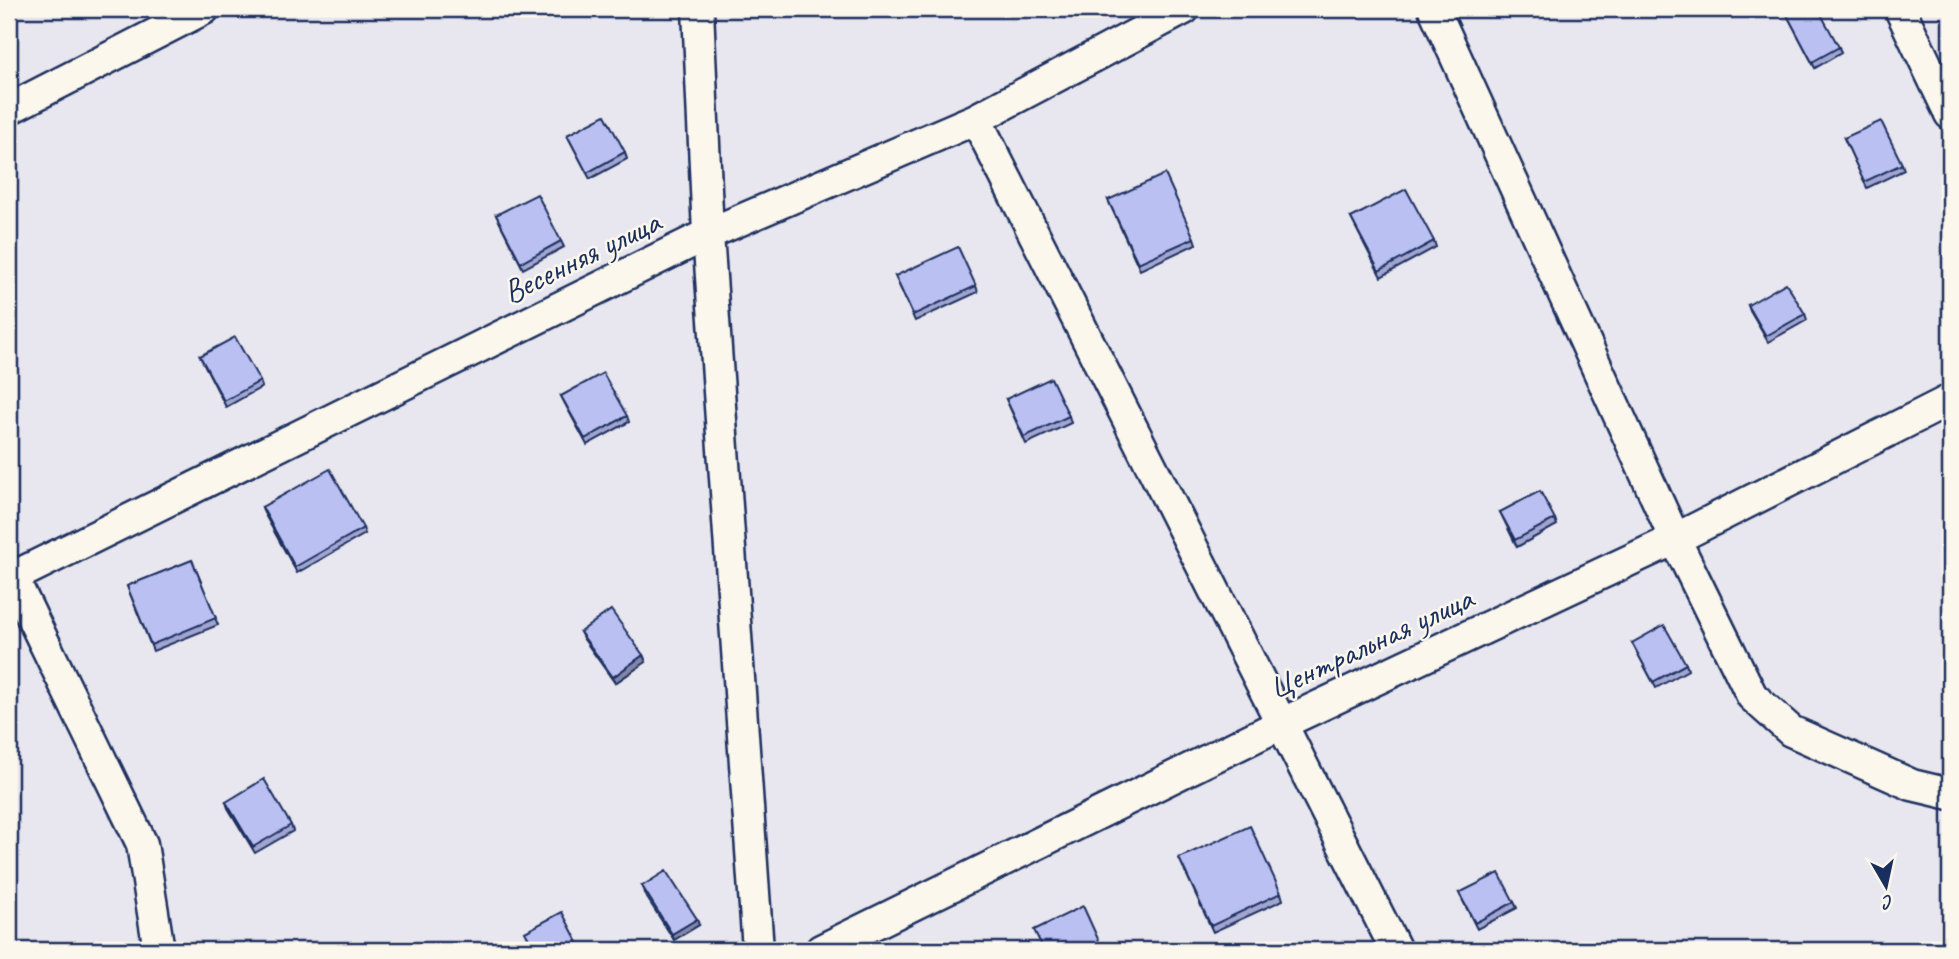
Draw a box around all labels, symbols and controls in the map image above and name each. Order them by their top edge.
street label: Весенняя улица [496,200,669,313]
street label: Центральная улица [1261,576,1482,709]
north arrow [1850,850,1920,920]
text: С [1879,889,1895,915]

